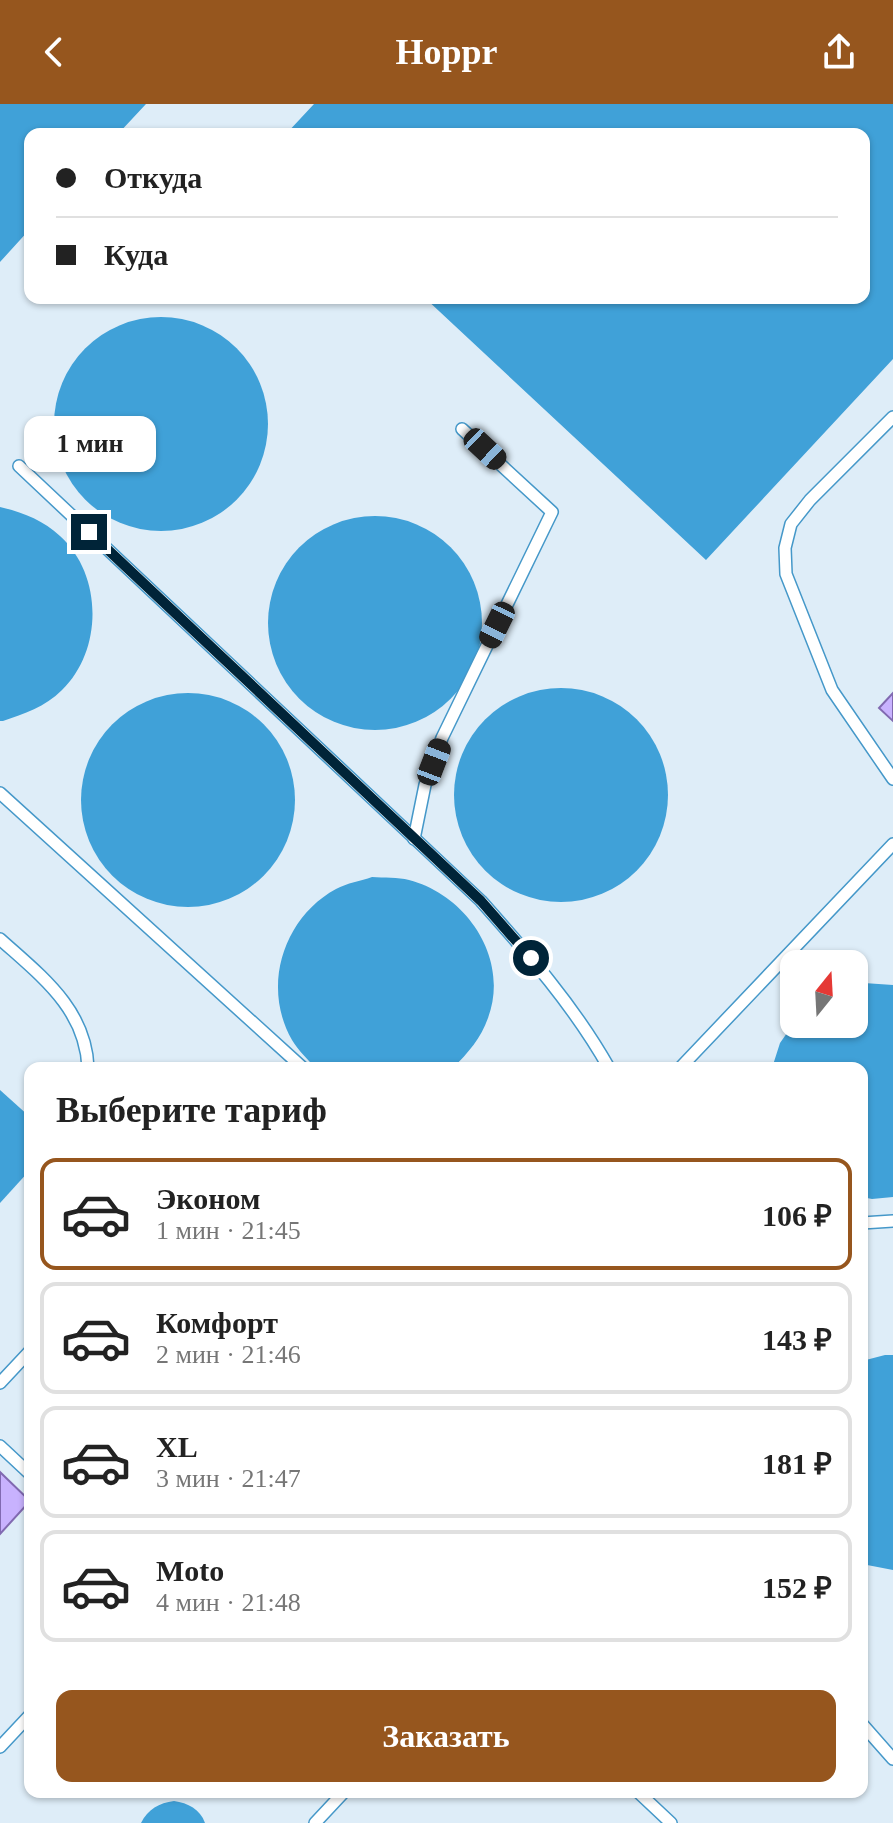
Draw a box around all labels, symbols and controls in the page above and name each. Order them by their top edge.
icon: back [32,30,76,74]
icon: share [817,30,861,74]
text: Hoppr [395,32,498,72]
text: Откуда [104,161,202,194]
text: Куда [104,238,168,271]
callout: 1 мин [23,416,155,472]
car [459,424,511,474]
text: 1 мин [56,429,124,458]
route end [71,514,107,550]
car [476,598,518,652]
car [414,735,454,789]
route start [513,940,549,976]
north arrow [780,950,868,1038]
map controls [780,950,868,1038]
text: Выберите тариф [56,1090,327,1130]
icon: car [60,1178,132,1250]
text: Эконом [156,1182,260,1215]
text: 106 ₽ [762,1199,832,1232]
text: 1 мин · 21:45 [156,1216,301,1245]
icon: car [60,1302,132,1374]
text: Комфорт [156,1306,278,1339]
text: 143 ₽ [762,1323,832,1356]
text: 2 мин · 21:46 [156,1340,301,1369]
icon: car [60,1426,132,1498]
text: XL [156,1430,198,1463]
text: 181 ₽ [762,1447,832,1480]
text: 3 мин · 21:47 [156,1464,301,1493]
icon: car [60,1550,132,1622]
text: Moto [156,1554,224,1587]
text: 152 ₽ [762,1571,832,1604]
text: 4 мин · 21:48 [156,1588,301,1617]
button: Заказать [56,1690,836,1782]

